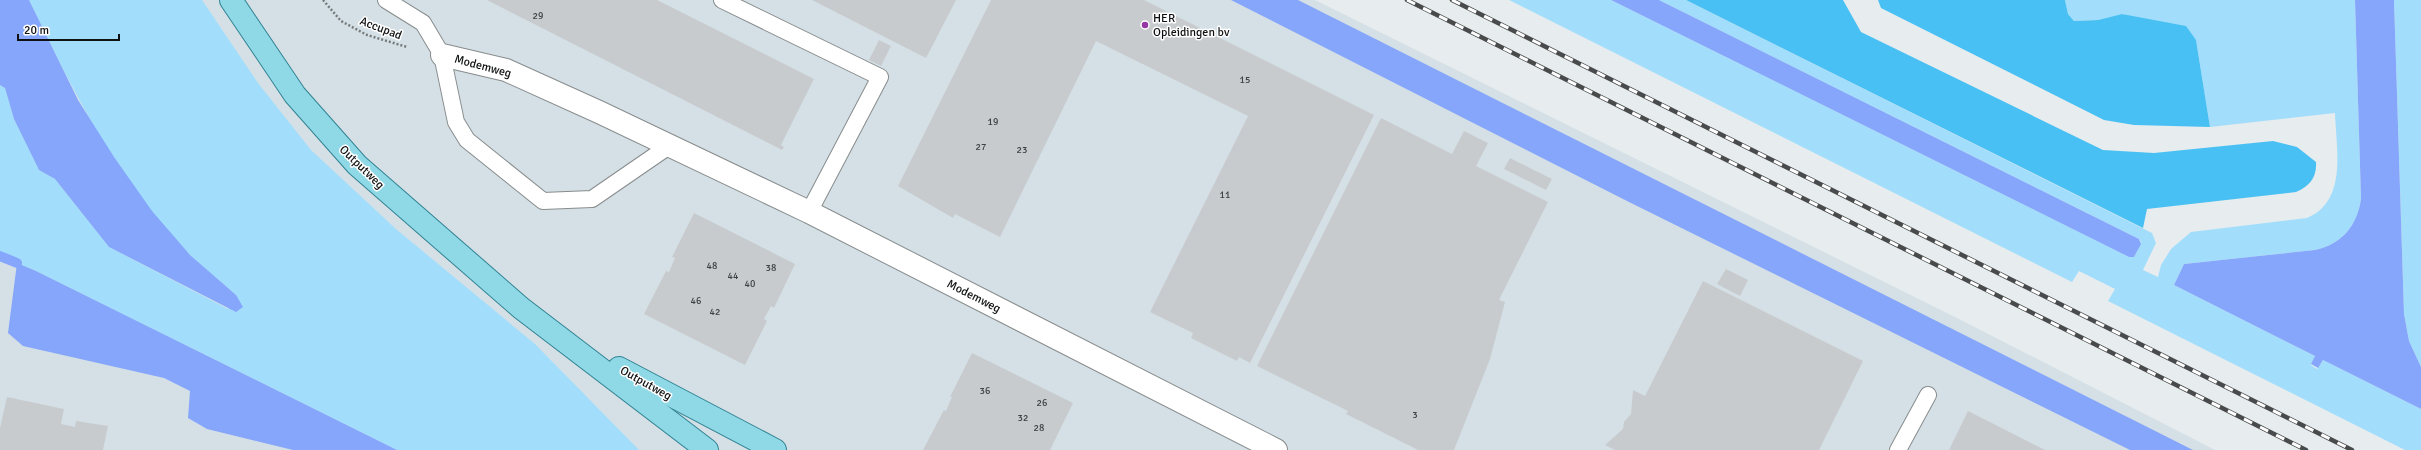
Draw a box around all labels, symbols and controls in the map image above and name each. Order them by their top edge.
house number: 29 [533,10,543,22]
place label: HER Opleidingen bv [1153,11,1230,40]
street label: Accupad [358,14,404,43]
scale bar [18,16,119,42]
marker: HER Opleidingen bv [1140,20,1150,30]
text: 20 m [24,23,49,38]
street label: Modemweg [453,52,513,81]
house number: 15 [1240,74,1250,86]
house number: 19 [988,116,998,128]
house number: 27 [976,141,986,153]
street label: Outputweg [336,142,387,192]
house number: 23 [1017,144,1027,156]
house number: 11 [1220,189,1230,201]
house number: 48 [707,260,717,272]
house number: 38 [766,262,776,274]
house number: 44 [728,270,739,282]
street label: Modemweg [944,276,1003,316]
house number: 40 [745,278,755,290]
house number: 46 [691,295,701,307]
house number: 42 [710,306,720,318]
street label: Outputweg [617,363,674,404]
house number: 36 [980,385,990,397]
house number: 26 [1037,397,1047,409]
house number: 3 [1412,409,1418,421]
house number: 32 [1018,412,1028,424]
house number: 28 [1034,422,1044,434]

